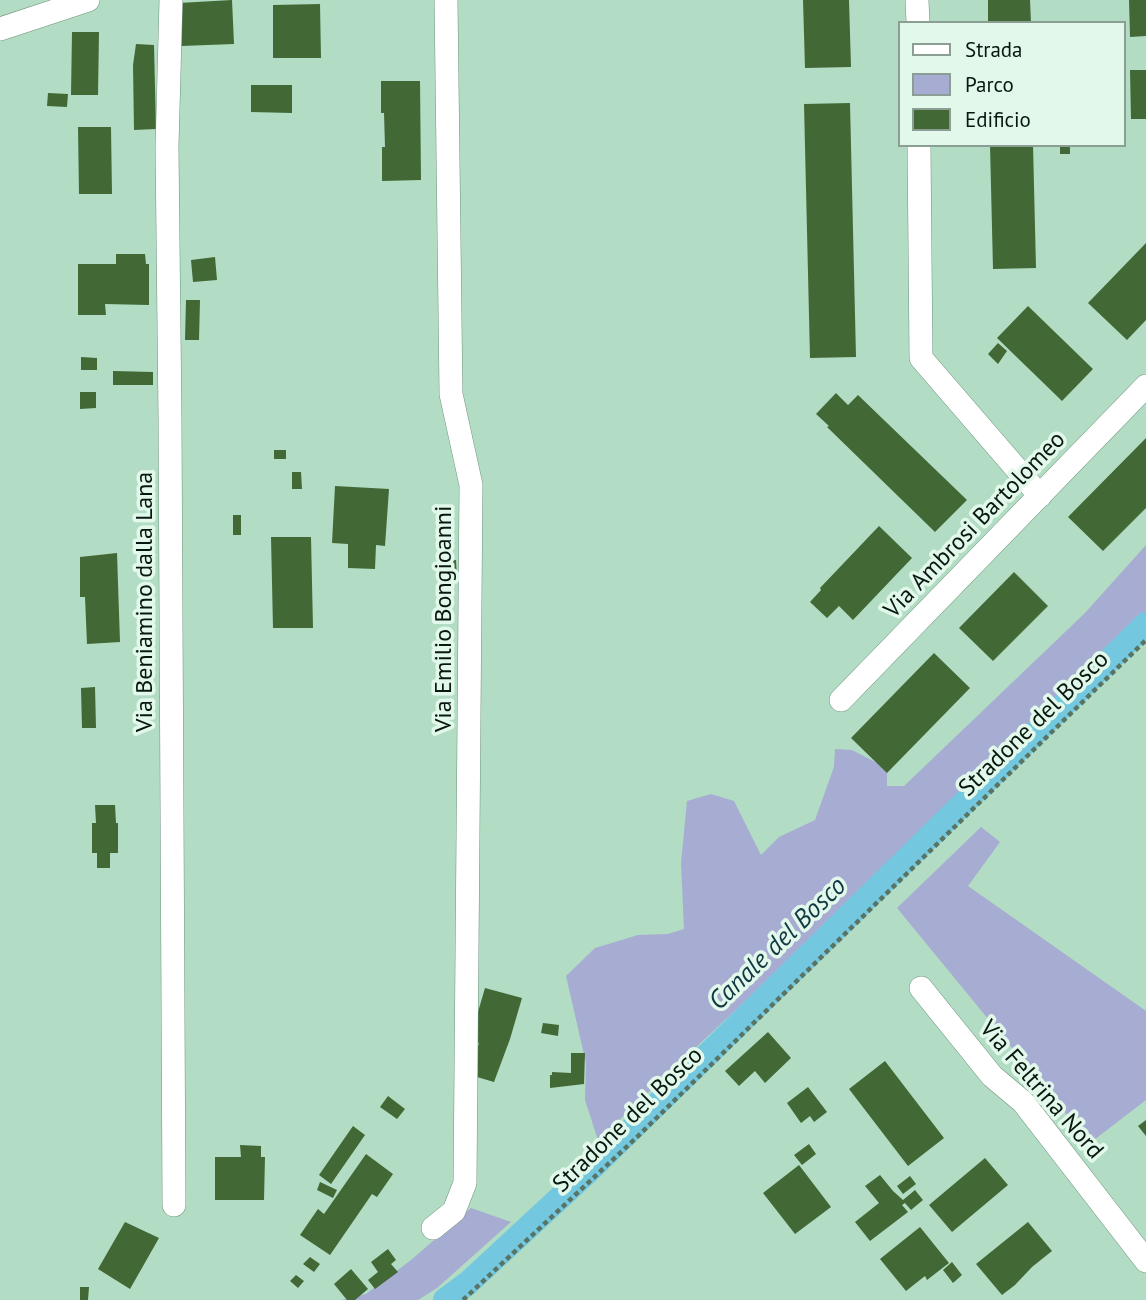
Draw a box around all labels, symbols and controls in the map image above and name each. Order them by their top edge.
legend [898,21,1125,147]
text: Strada [965,36,1023,63]
text: Parco [965,71,1014,98]
text: Edificio [965,106,1031,133]
street label: Via Ambrosi Bartolomeo [878,426,1072,624]
street label: Via Beniamino dalla Lana [131,472,159,732]
street label: Via Emilio Bongioanni [430,506,458,732]
street label: Stradone del Bosco [953,645,1115,803]
water label: Canale del Bosco [703,871,853,1017]
street label: Via Feltrina Nord [973,1015,1109,1165]
street label: Stradone del Bosco [547,1041,709,1199]

